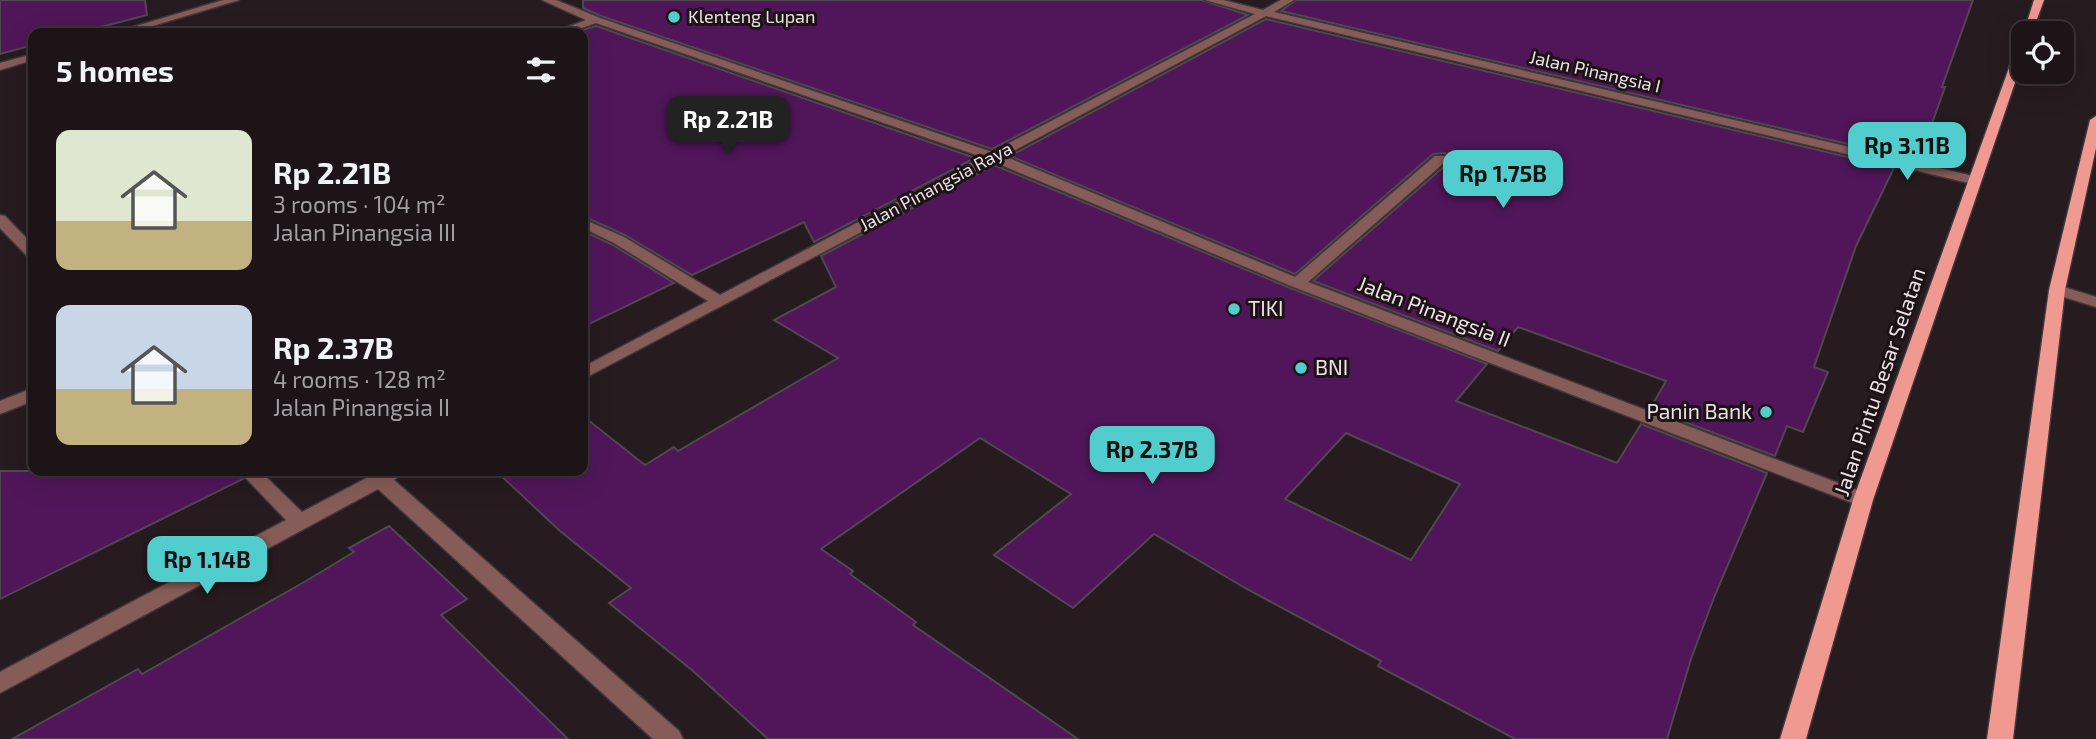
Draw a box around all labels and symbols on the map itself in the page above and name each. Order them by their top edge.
place label: Klenteng Lupan [688,5,815,27]
marker: Klenteng Lupan [666,9,682,25]
street label: Jalan Pinangsia I [1528,45,1663,97]
pin: Rp 2.21B [656,96,800,156]
pin: Rp 3.11B [1835,122,1979,182]
street label: Jalan Pinangsia Raya [856,137,1016,236]
pin: Rp 1.75B [1431,150,1575,210]
street label: Jalan Pintu Besar Selatan [1828,264,1929,499]
street label: Jalan Pinangsia II [1355,270,1514,351]
place label: TIKI [1248,295,1284,320]
marker: TIKI [1226,301,1242,317]
place label: BNI [1315,354,1348,379]
marker: BNI [1293,360,1309,376]
place label: Panin Bank [1646,398,1752,423]
marker: Panin Bank [1758,404,1774,420]
pin: Rp 2.37B [1080,426,1224,486]
pin: Rp 1.14B [135,536,279,596]

